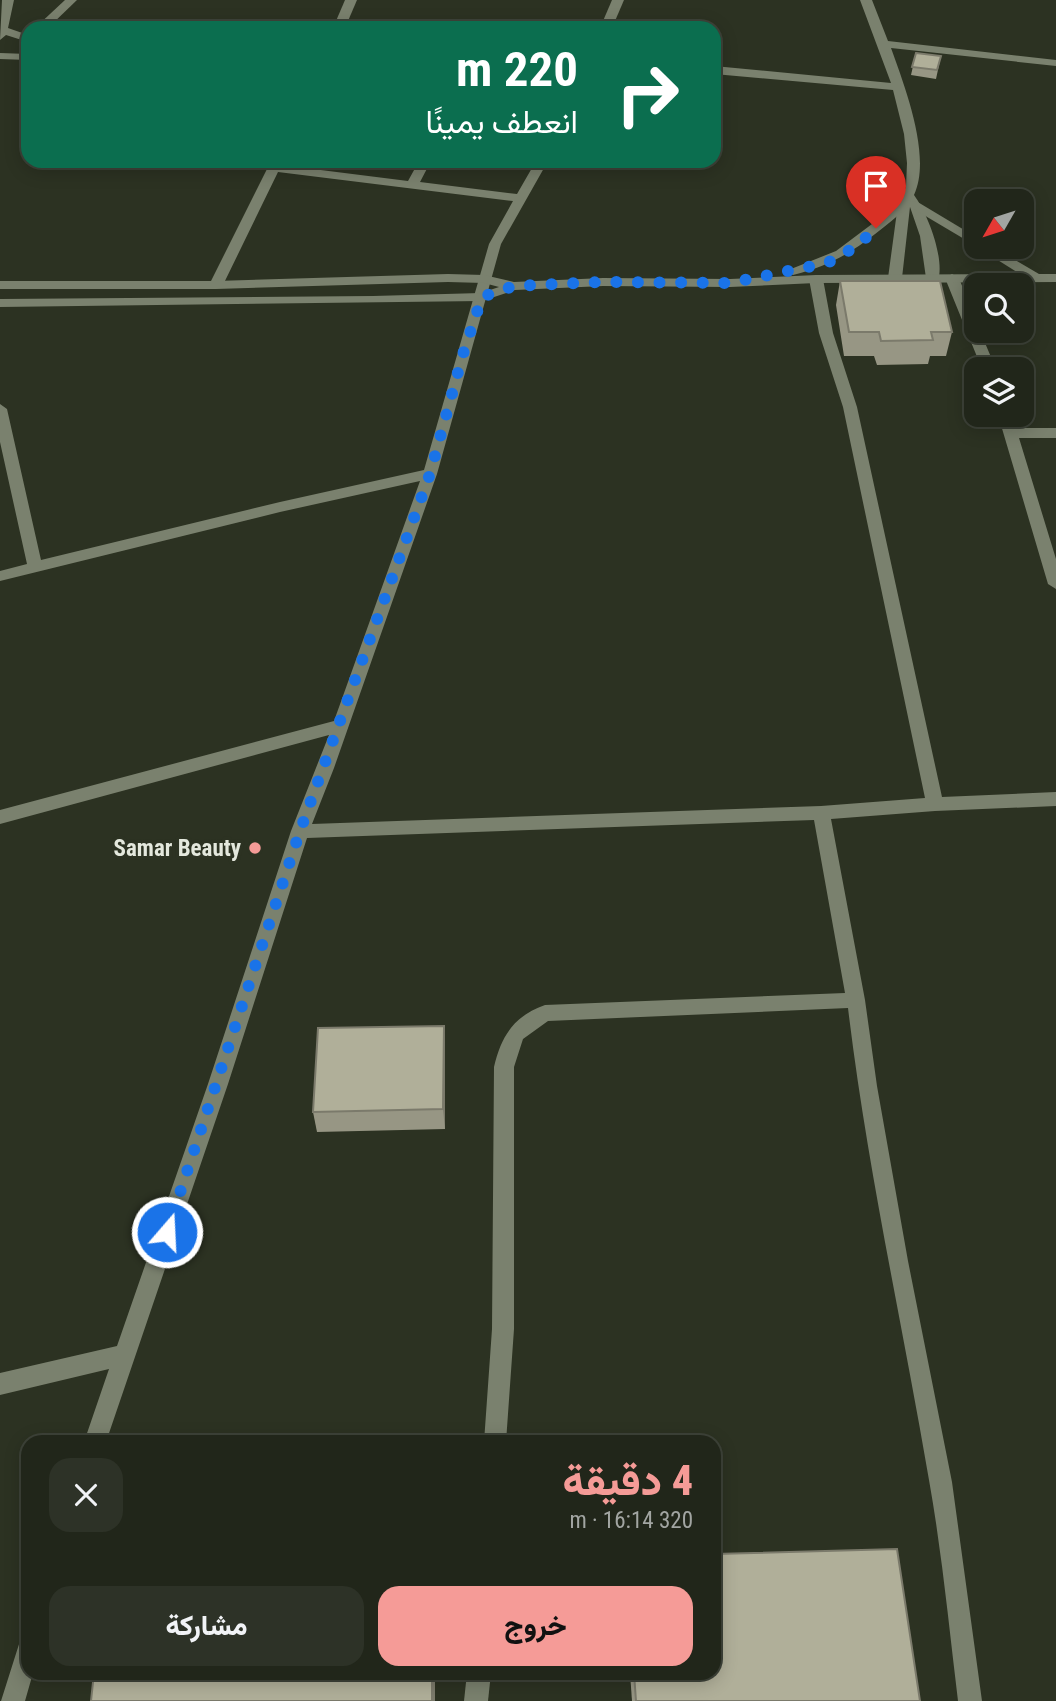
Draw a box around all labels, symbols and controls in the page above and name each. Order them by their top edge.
text: 220 m [456,41,578,98]
icon: right [602,49,693,140]
text: انعطف يمينًا [425,103,578,141]
pin [846,156,906,228]
icon: arrive [857,167,895,205]
north arrow [964,189,1034,259]
map controls [964,189,1034,427]
button: search [964,273,1034,343]
button: layers [964,357,1034,427]
place label: Samar Beauty [114,835,242,862]
marker: Samar Beauty [247,840,263,856]
position arrow [130,1195,204,1269]
text: 4 دقيقة [562,1456,693,1505]
button: close [49,1458,123,1532]
text: 320 m · 16:14 [569,1507,693,1534]
button: مشاركة [49,1586,364,1666]
button: خروج [378,1586,693,1666]

